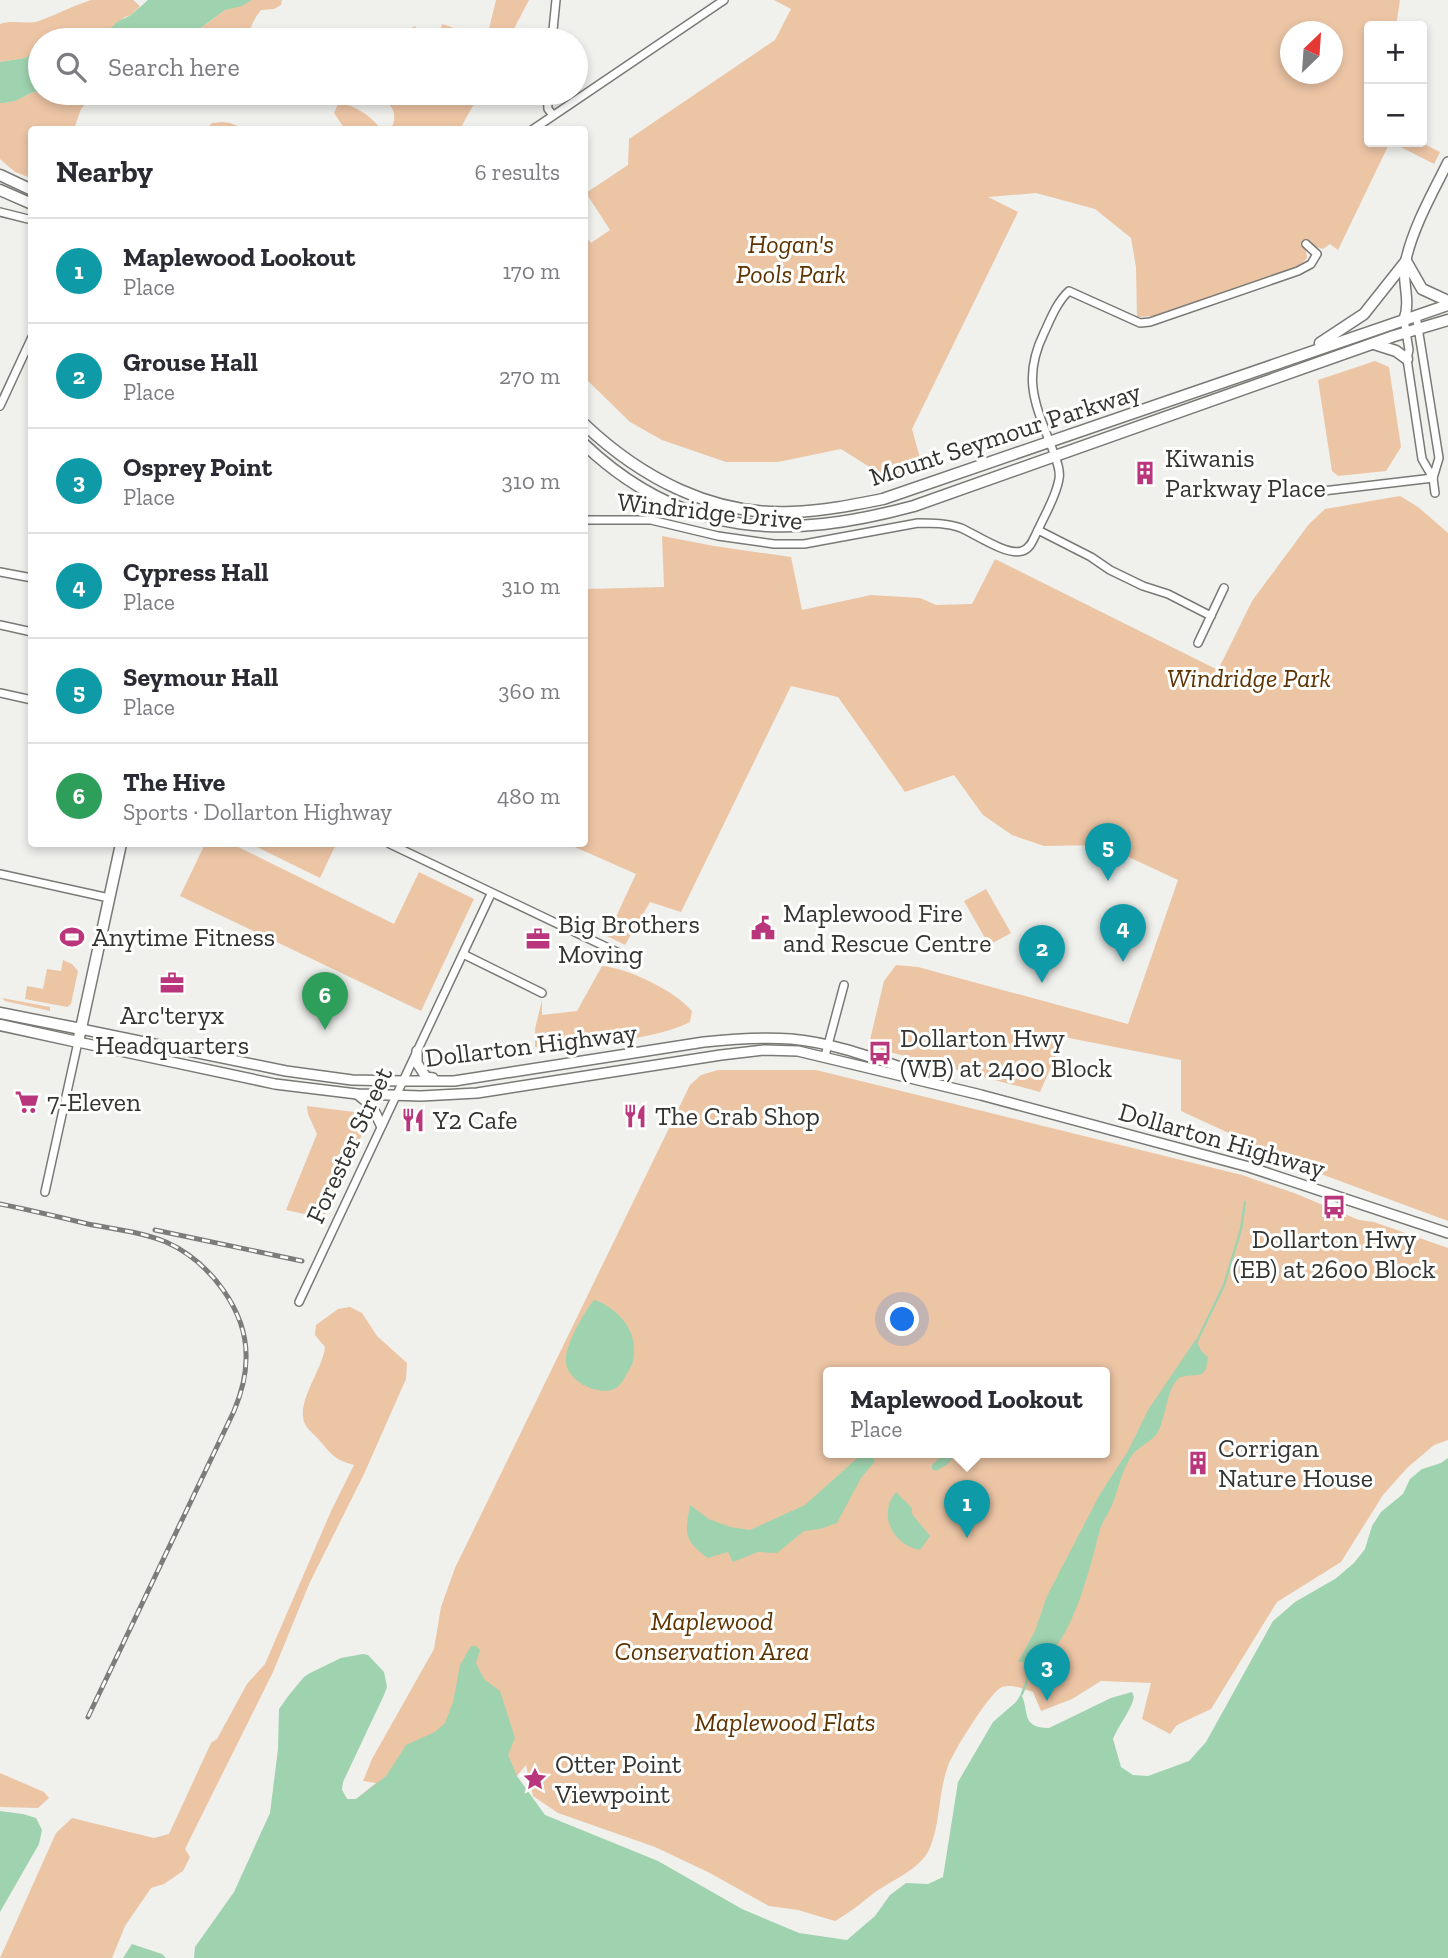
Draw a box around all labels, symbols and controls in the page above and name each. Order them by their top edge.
north arrow [1280,21,1343,84]
map controls [1364,21,1427,147]
button: + [1364,21,1427,84]
search box [28,28,588,105]
icon: search [52,48,90,86]
text: Search here [108,51,240,83]
button: − [1364,84,1427,147]
text: Nearby [56,154,153,190]
text: 6 results [474,158,560,186]
park label: Hogan's Pools Park [736,228,846,290]
text: Maplewood Lookout [123,241,355,273]
text: 1 [74,257,84,285]
text: 170 m [502,257,560,285]
text: Place [123,273,175,301]
text: Grouse Hall [123,346,258,378]
text: 2 [73,362,85,390]
text: 270 m [499,362,560,390]
street label: Mount Seymour Parkway [865,375,1145,493]
text: Place [123,378,175,406]
place label: Kiwanis Parkway Place [1165,442,1326,504]
text: Osprey Point [123,451,272,483]
building icon: Kiwanis Parkway Place [1131,459,1159,487]
text: 3 [73,467,85,495]
text: 310 m [502,467,560,495]
text: Place [123,483,175,511]
street label: Windridge Drive [616,485,804,537]
text: Cypress Hall [123,556,269,588]
text: 4 [72,572,86,600]
text: 310 m [502,572,560,600]
text: Place [123,588,175,616]
text: Seymour Hall [123,661,278,693]
park label: Windridge Park [1167,662,1331,694]
text: 5 [73,677,85,705]
text: 360 m [498,677,560,705]
text: Place [123,693,175,721]
text: The Hive [123,766,225,798]
text: 6 [73,782,85,810]
text: 480 m [497,782,560,810]
text: Sports · Dollarton Highway [123,798,392,826]
pin: 5 [1085,823,1131,881]
place label: Maplewood Fire and Rescue Centre [783,897,991,959]
pin: 4 [1100,904,1146,962]
place label: Big Brothers Moving [558,908,700,970]
public building icon: Maplewood Fire and Rescue Centre [749,914,777,942]
place label: Anytime Fitness [92,921,275,953]
sports icon: Anytime Fitness [58,923,86,951]
office icon: Big Brothers Moving [524,925,552,953]
pin: 2 [1019,925,1065,983]
office icon: Arc'teryx Headquarters [158,969,186,997]
pin: 6 [302,972,348,1030]
place label: Arc'teryx Headquarters [95,999,249,1061]
street label: Dollarton Highway [423,1016,639,1074]
place label: Dollarton Hwy (WB) at 2400 Block [900,1022,1113,1084]
bus stop icon: Dollarton Hwy (WB) at 2400 Block [866,1039,894,1067]
street label: Forester Street [299,1062,399,1228]
place label: 7-Eleven [47,1086,141,1118]
supermarket icon: 7-Eleven [13,1088,41,1116]
street label: Dollarton Highway [1115,1095,1330,1185]
place label: The Crab Shop [655,1100,820,1132]
restaurant icon: The Crab Shop [621,1102,649,1130]
place label: Y2 Cafe [432,1104,517,1136]
restaurant icon: Y2 Cafe [399,1106,427,1134]
bus stop icon: Dollarton Hwy (EB) at 2600 Block [1320,1193,1348,1221]
place label: Dollarton Hwy (EB) at 2600 Block [1233,1223,1436,1285]
your location [885,1302,919,1336]
popup [823,1367,1110,1458]
text: Maplewood Lookout [850,1383,1083,1415]
text: Place [850,1415,902,1443]
place label: Corrigan Nature House [1218,1432,1373,1494]
building icon: Corrigan Nature House [1184,1449,1212,1477]
pin: 1 [944,1480,990,1538]
park label: Maplewood Conservation Area [615,1605,809,1667]
pin: 3 [1024,1643,1070,1701]
park label: Maplewood Flats [694,1706,876,1738]
place label: Otter Point Viewpoint [554,1748,682,1810]
place icon: Otter Point Viewpoint [521,1765,549,1793]

